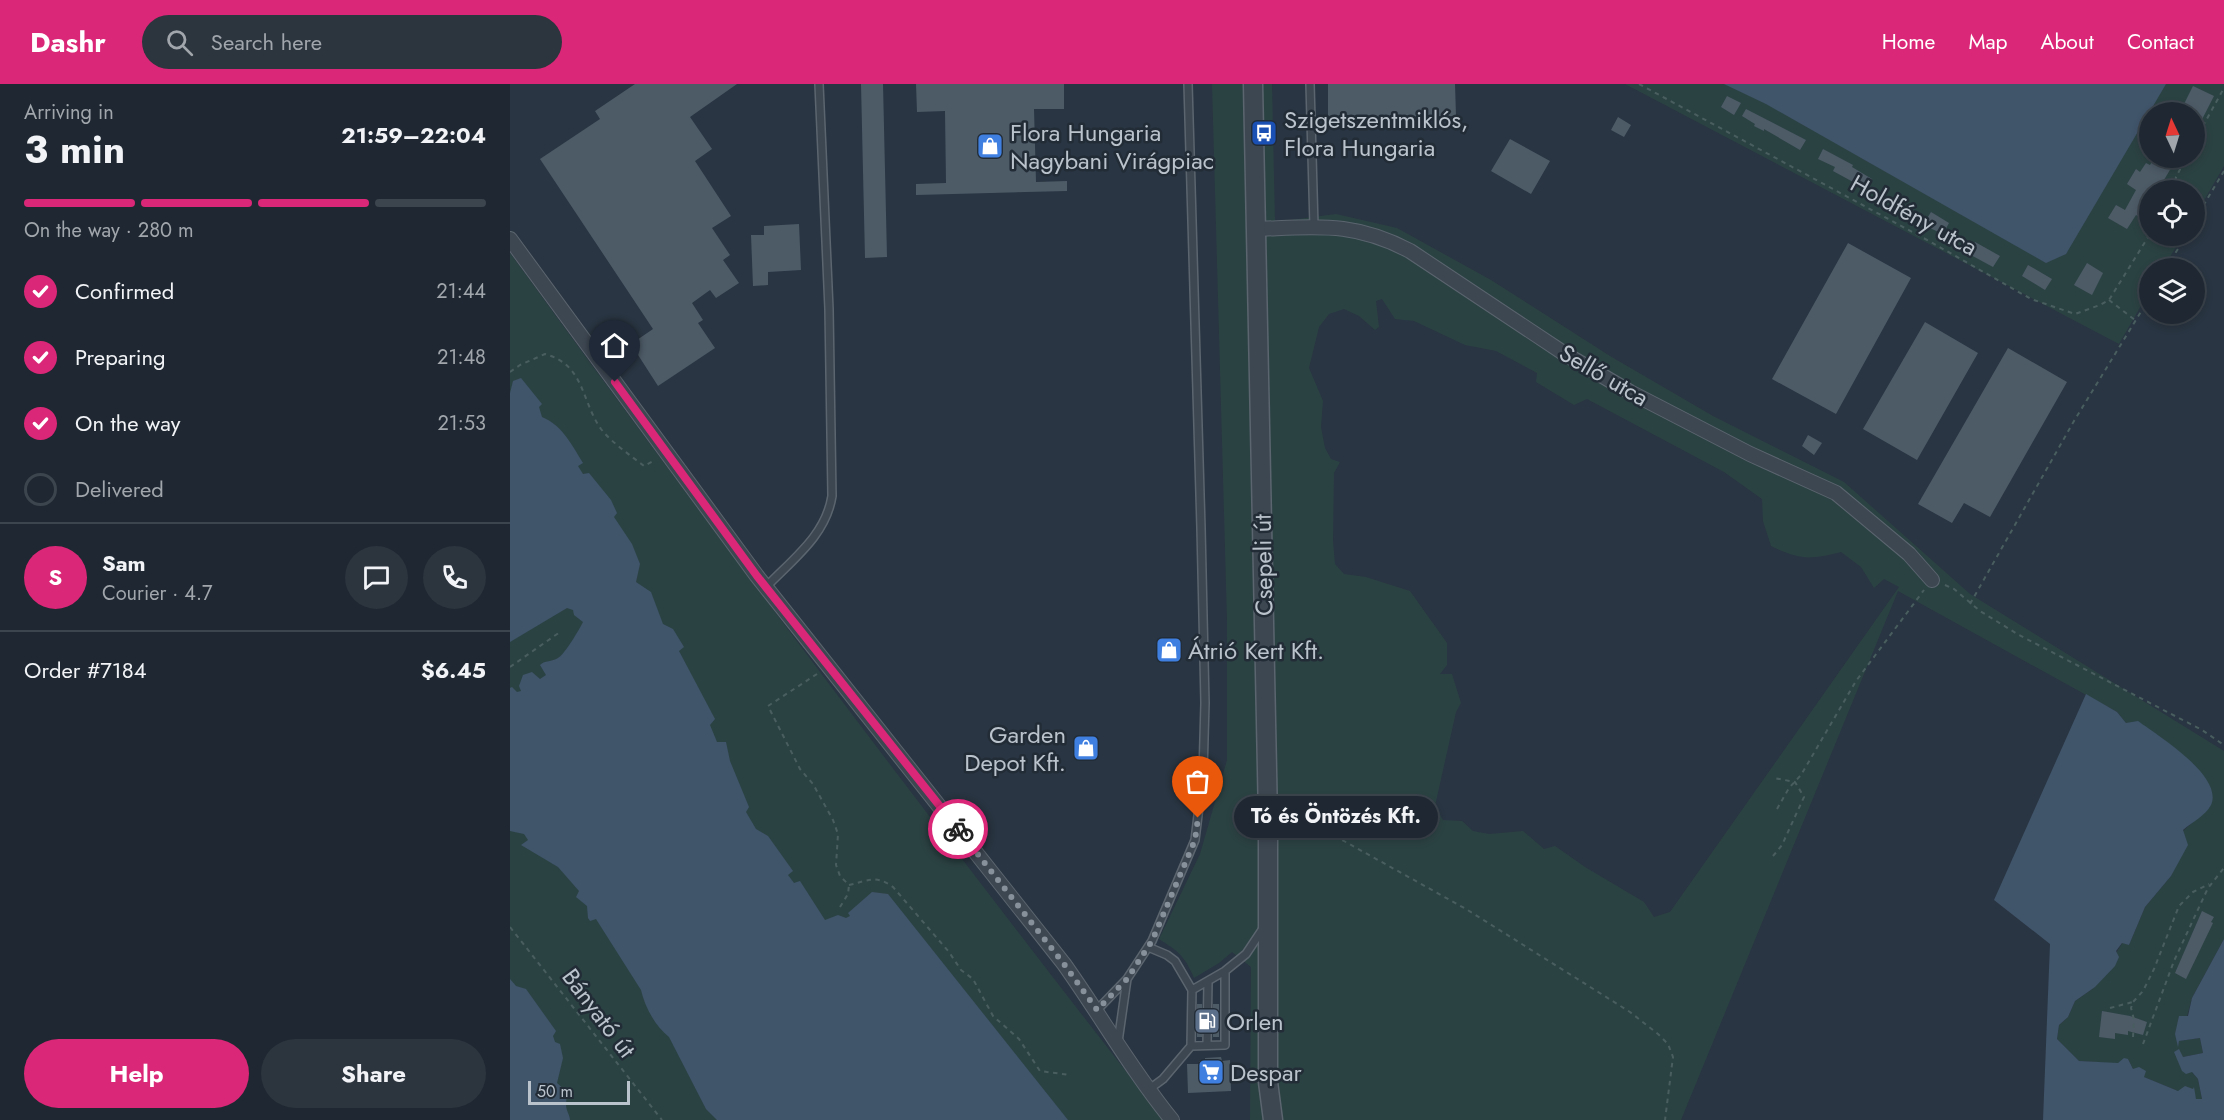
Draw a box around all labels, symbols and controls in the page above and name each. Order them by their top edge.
search box [142,15,562,69]
text: Dashr [30,22,106,63]
icon: search [163,26,196,59]
text: Search here [211,26,322,58]
text: Home [1882,27,1935,57]
text: Map [1968,27,2008,57]
text: About [2041,27,2094,57]
text: Contact [2127,27,2194,57]
text: Arriving in [24,98,114,127]
place label: Szigetszentmiklós, Flora Hungaria [1284,102,1469,165]
north arrow [2139,102,2205,168]
map controls [2139,102,2205,324]
place label: Flora Hungaria Nagybani Virágpiac [1010,115,1214,178]
bus stop icon: Szigetszentmiklós, Flora Hungaria [1249,118,1279,148]
text: 21:59–22:04 [341,119,486,151]
text: 3 min [24,121,125,178]
shop icon: Flora Hungaria Nagybani Virágpiac [975,131,1005,161]
street label: Holdfény utca [1844,166,1984,264]
button: locate [2139,180,2205,246]
text: On the way · 280 m [24,216,194,245]
button: layers [2139,258,2205,324]
icon: check [24,275,57,308]
text: Confirmed [75,275,174,307]
text: 21:44 [436,277,486,306]
pin [589,320,640,382]
icon: home [598,329,631,362]
street label: Sellő utca [1553,335,1655,415]
icon: check [24,341,57,374]
text: Preparing [75,341,166,373]
text: 21:48 [437,343,486,372]
icon: check [24,407,57,440]
text: On the way [75,407,180,439]
text: 21:53 [437,409,486,438]
text: Delivered [75,473,164,505]
street label: Csepeli út [1245,514,1281,616]
button: chat [345,546,408,609]
button: phone [423,546,486,609]
text: Sam [102,547,146,579]
text: S [49,561,62,593]
text: Courier · 4.7 [102,579,213,608]
place label: Átrió Kert Kft. [1188,633,1324,668]
shop icon: Átrió Kert Kft. [1154,635,1184,665]
text: Order #7184 [24,654,147,686]
text: $6.45 [421,654,486,686]
place label: Garden Depot Kft. [964,717,1066,780]
shop icon: Garden Depot Kft. [1071,733,1101,763]
pin [1172,756,1223,818]
icon: bag [1181,765,1214,798]
callout: Tó és Öntözés Kft. [1234,797,1438,839]
courier [928,799,988,859]
text: Tó és Öntözés Kft. [1251,802,1421,831]
icon: bike [942,813,975,846]
street label: Bányató út [554,961,644,1065]
place label: Orlen [1226,1004,1284,1039]
fuel station icon: Orlen [1192,1006,1222,1036]
button: Help [24,1039,249,1108]
button: Share [261,1039,486,1108]
place label: Despar [1230,1055,1303,1090]
supermarket icon: Despar [1196,1057,1226,1087]
scale bar [528,1078,630,1106]
text: 50 m [537,1080,573,1103]

